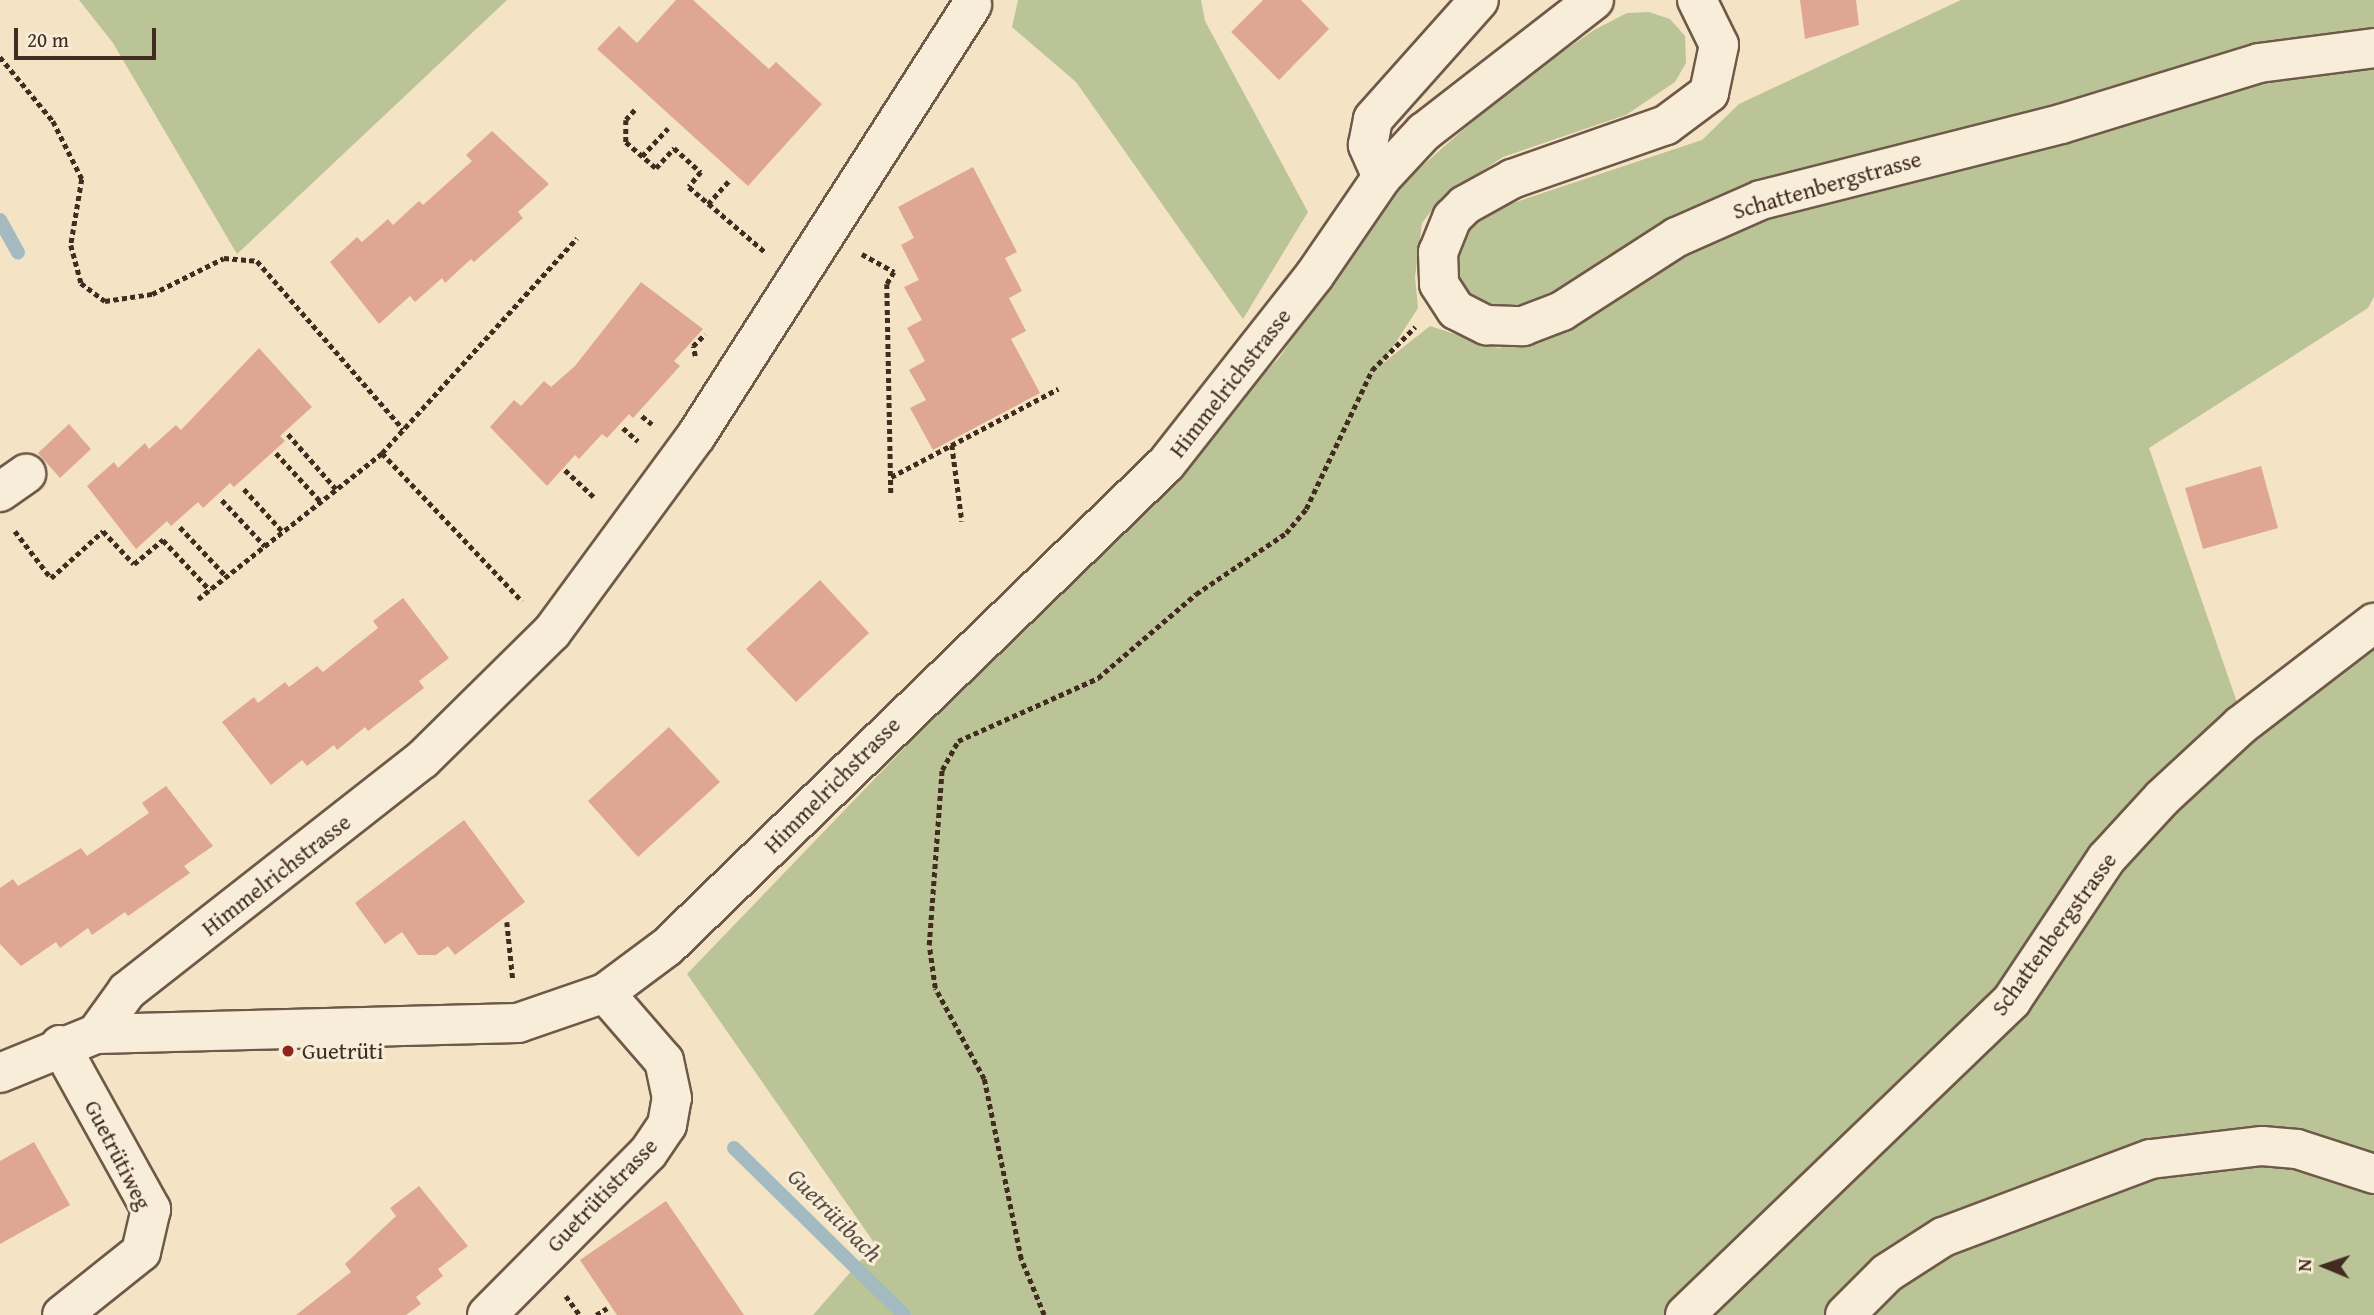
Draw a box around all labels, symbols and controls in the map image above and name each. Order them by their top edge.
scale bar [18,14,159,58]
text: 20 m [27,24,69,55]
street label: Schattenbergstrasse [1730,145,1924,225]
street label: Himmelrichstrasse [1163,303,1297,463]
street label: Himmelrichstrasse [758,711,906,859]
street label: Himmelrichstrasse [196,808,356,942]
street label: Schattenbergstrasse [1986,847,2122,1021]
place label: Guetrüti [302,1037,383,1065]
marker: Guetrüti [280,1043,296,1059]
street label: Guetrütiweg [79,1095,157,1215]
street label: Guetrütistrasse [541,1132,663,1258]
water label: Guetrütibach [782,1162,888,1268]
north arrow [2290,1231,2360,1301]
text: N [2290,1258,2318,1272]

